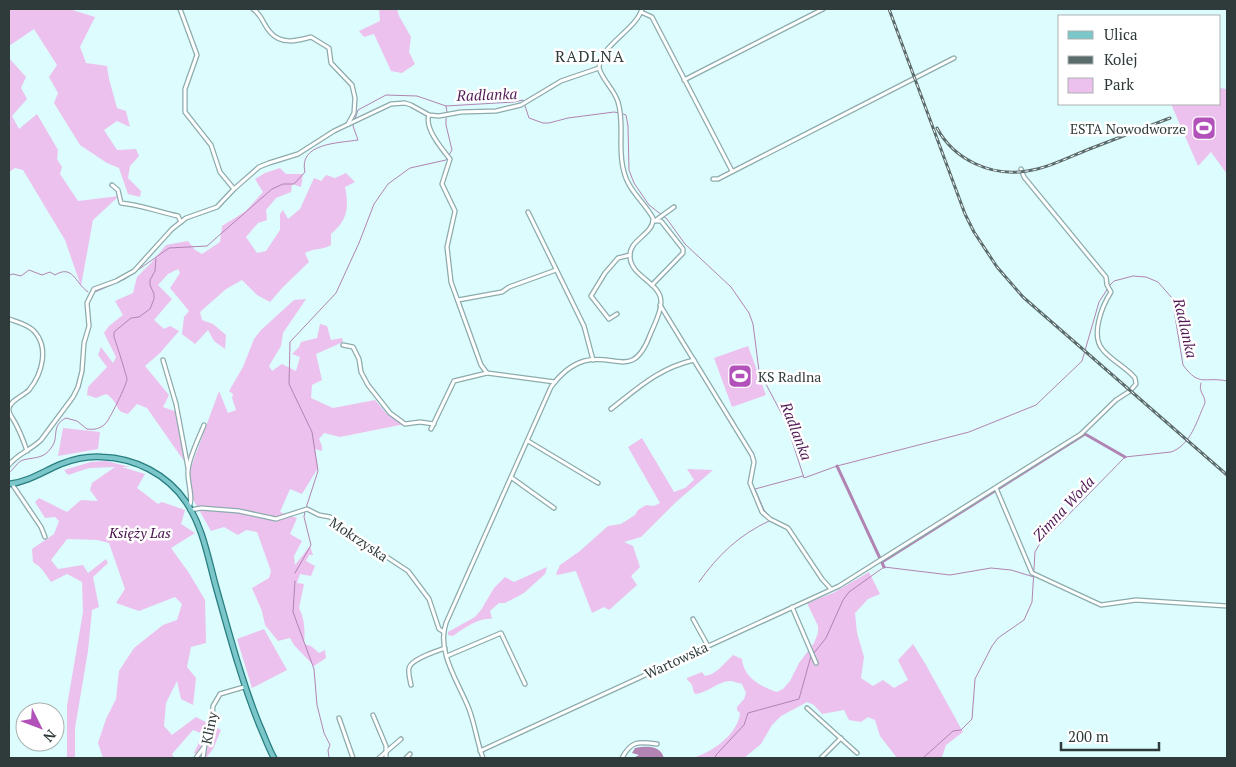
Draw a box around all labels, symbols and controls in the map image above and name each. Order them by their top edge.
legend [1058,15,1221,105]
text: Ulica [1104,24,1138,44]
district label: RADLNA [555,45,625,67]
text: Kolej [1104,49,1138,69]
text: Park [1104,74,1134,94]
water label: Radlanka [455,83,518,105]
sports icon: ESTA Nowodworze [1191,115,1217,141]
place label: ESTA Nowodworze [1070,119,1186,138]
water label: Radlanka [1169,295,1203,360]
sports icon: KS Radlna [727,363,753,389]
place label: KS Radlna [758,367,821,386]
water label: Radlanka [776,398,817,463]
water label: Zimna Woda [1028,471,1098,545]
street label: Mokrzyska [326,513,392,565]
park label: Księży Las [108,523,171,542]
street label: Wartowska [641,637,711,683]
north arrow [15,702,65,752]
street label: Kliny [196,709,222,746]
scale bar [1061,720,1158,752]
text: N [39,726,61,747]
text: 200 m [1068,726,1109,746]

